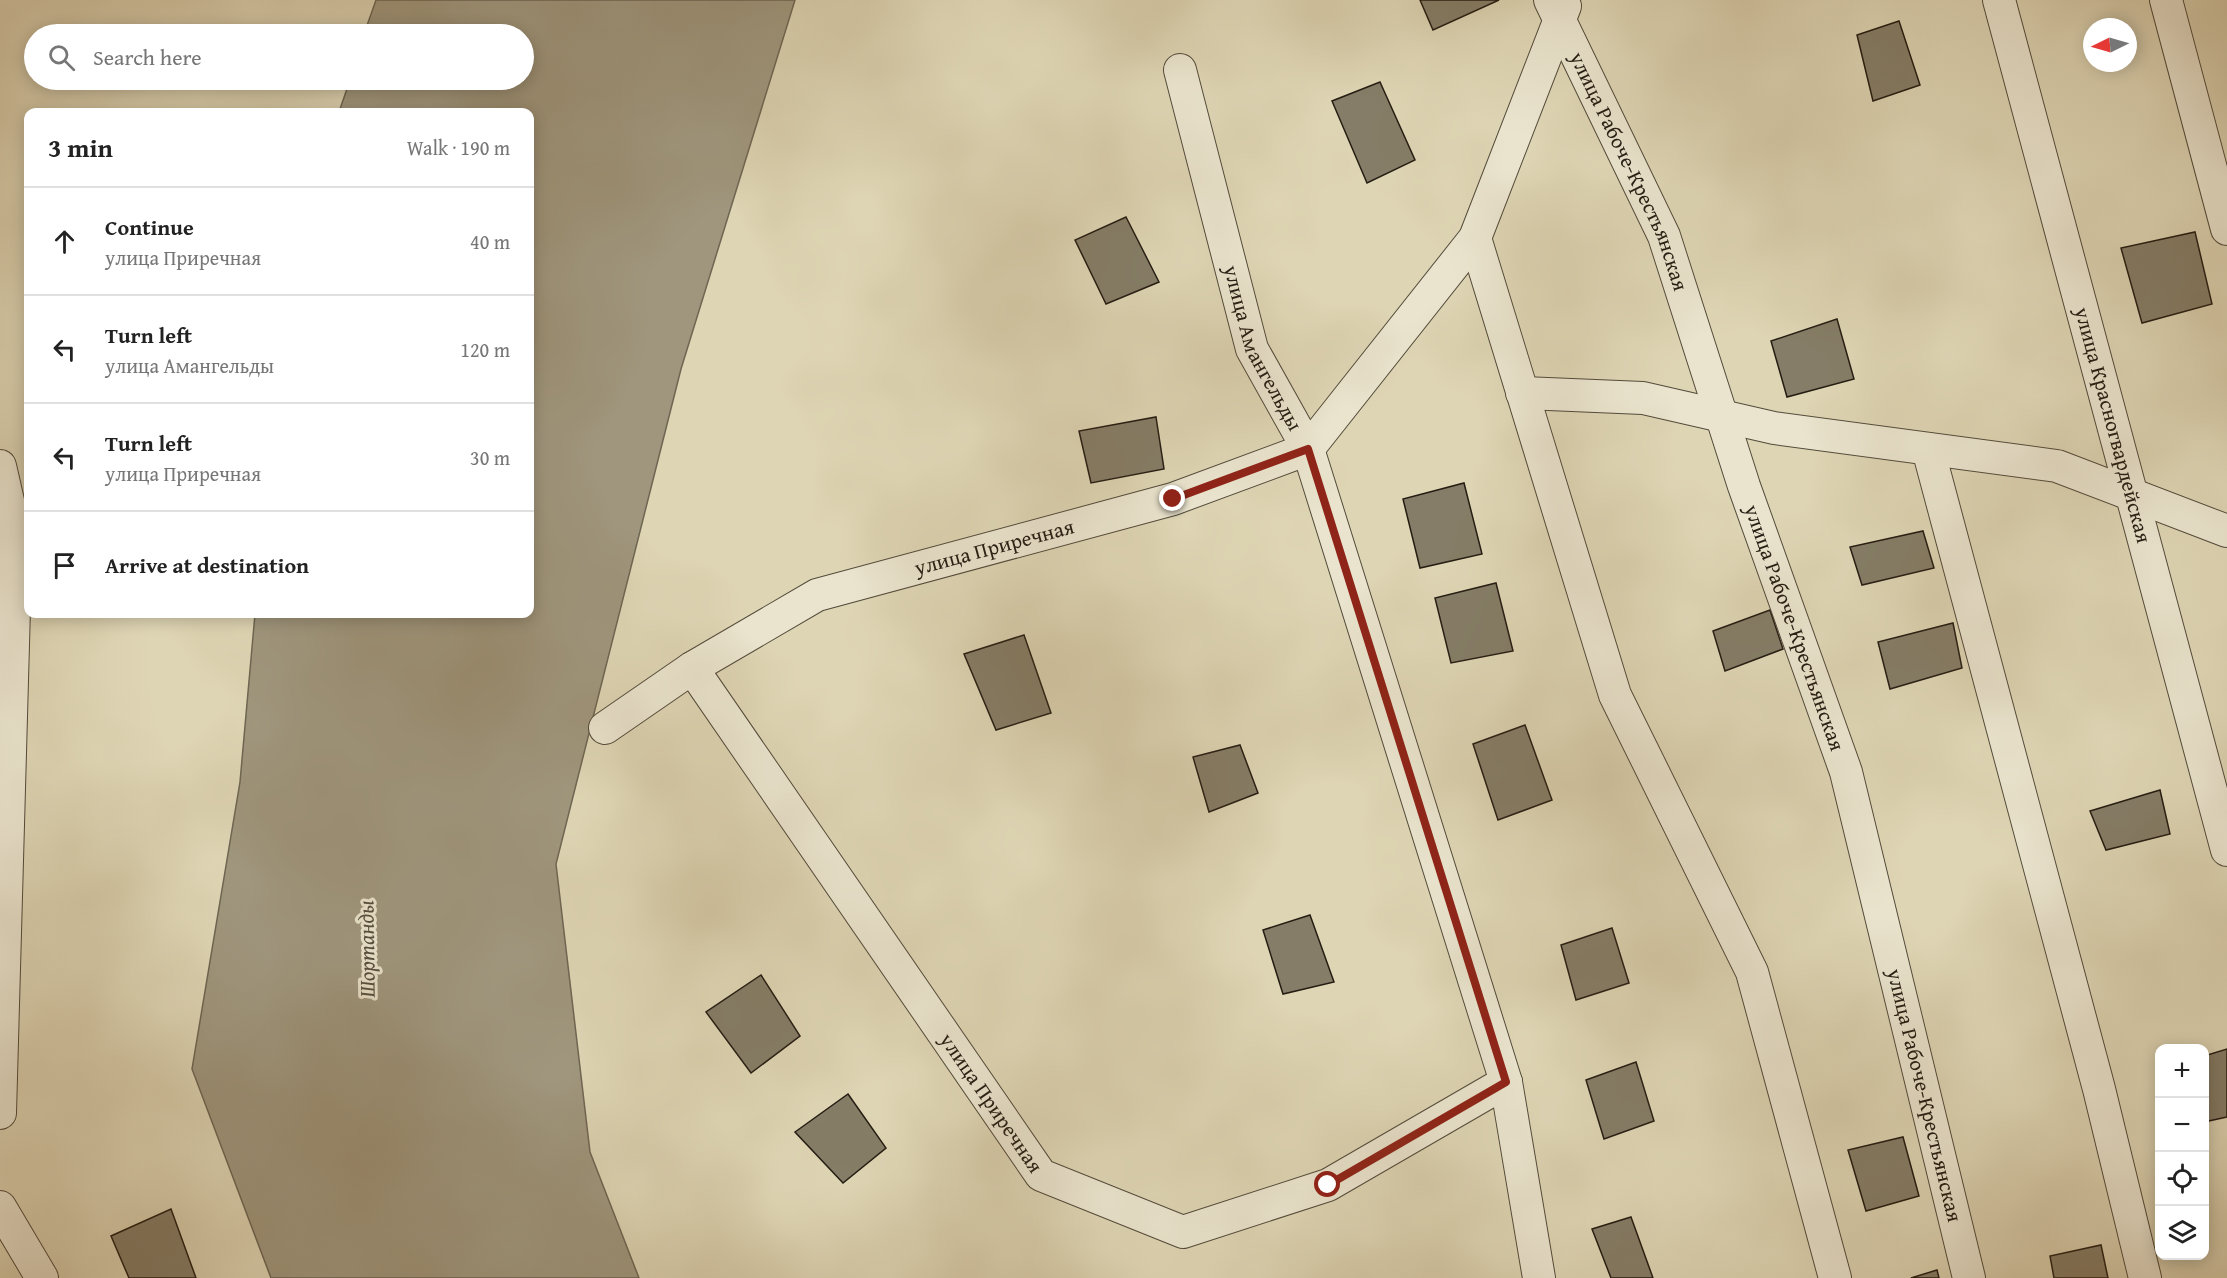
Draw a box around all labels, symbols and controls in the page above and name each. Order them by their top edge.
north arrow [2083,18,2137,72]
search box [24,24,534,90]
icon: search [45,41,78,74]
text: Search here [93,41,202,73]
street label: улица Рабоче-Крестьянская [1562,45,1697,295]
text: 3 min [48,128,113,167]
text: Walk · 190 m [407,133,510,162]
text: Continue [105,211,194,243]
icon: ahead [48,225,81,258]
text: 40 m [470,227,510,256]
text: улица Приречная [105,243,261,272]
street label: улица Амангельды [1216,261,1311,437]
street label: улица Красногвардейская [2067,302,2160,547]
text: Turn left [105,319,192,351]
icon: left [48,333,81,366]
text: 120 m [460,335,510,364]
text: улица Амангельды [105,351,274,380]
text: Turn left [105,427,192,459]
icon: left [48,441,81,474]
text: 30 m [470,443,510,472]
text: улица Приречная [105,459,261,488]
route end [1159,485,1185,511]
street label: улица Рабоче-Крестьянская [1736,499,1853,755]
street label: улица Приречная [910,510,1078,583]
icon: arrive [48,549,81,582]
text: Arrive at destination [105,549,309,581]
water label: Шортанды [349,900,383,998]
street label: улица Рабоче-Крестьянская [1879,964,1971,1225]
street label: улица Приречная [932,1025,1051,1179]
map controls [2155,1044,2209,1260]
button: + [2155,1044,2209,1098]
button: − [2155,1098,2209,1152]
button: locate [2155,1152,2209,1206]
route start [1314,1171,1340,1197]
button: layers [2155,1206,2209,1260]

